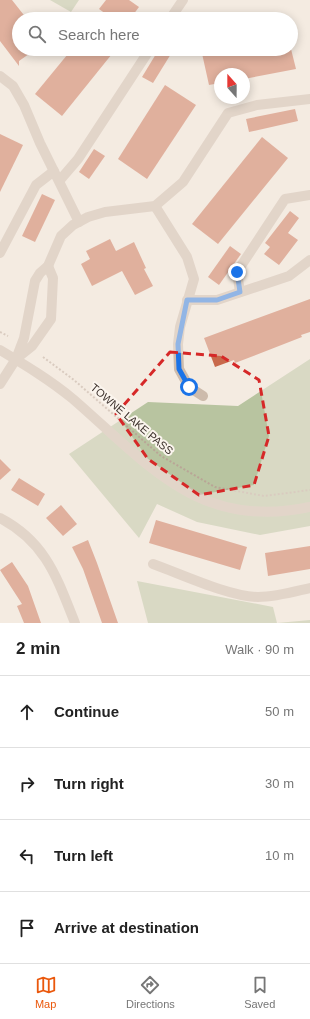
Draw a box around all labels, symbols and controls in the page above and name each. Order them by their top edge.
search box [12,12,298,56]
icon: search [26,23,48,45]
text: Search here [58,26,140,43]
north arrow [214,68,250,104]
route end [228,263,246,281]
route start [180,378,198,396]
street label: TOWNE LAKE PASS [88,381,176,457]
text: 2 min [16,639,60,658]
text: Walk · 90 m [225,642,294,657]
icon: ahead [16,701,38,723]
text: Continue [54,703,119,720]
text: 50 m [265,704,294,719]
icon: right [16,773,38,795]
text: Turn right [54,775,124,792]
text: 30 m [265,776,294,791]
icon: left [16,845,38,867]
text: Turn left [54,847,113,864]
text: 10 m [265,848,294,863]
icon: arrive [16,917,38,939]
text: Arrive at destination [54,919,199,936]
tab: Map [35,974,57,1010]
tab: Directions [126,974,175,1010]
tab: Saved [244,974,275,1010]

